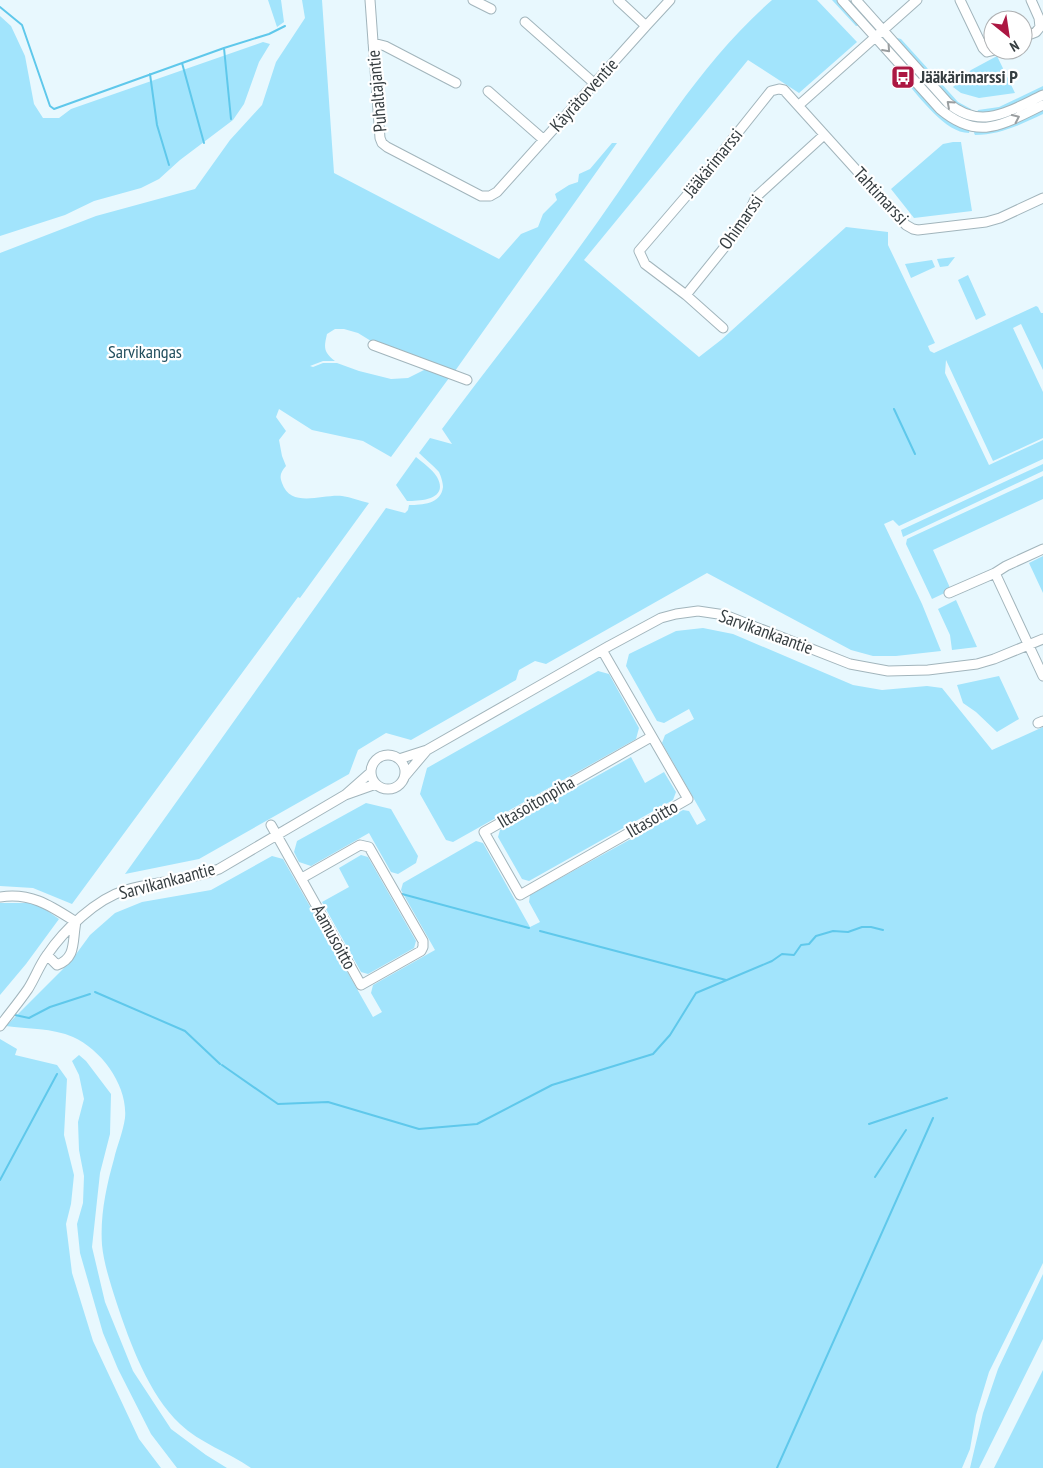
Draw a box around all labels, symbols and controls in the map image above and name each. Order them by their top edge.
north arrow [983,10,1033,60]
text: N [1007,37,1022,56]
one-way arrow [881,44,890,53]
street label: Puhaltajantie [361,49,392,133]
street label: Käyrätorventie [545,53,623,136]
bus stop icon: Jääkärimarssi P [890,64,916,90]
place label: Jääkärimarssi P [919,65,1018,88]
one-way arrow [947,101,956,110]
one-way arrow [1011,114,1020,124]
street label: Jääkärimarssi [677,124,747,202]
street label: Tahtimarssi [849,162,914,229]
street label: Ohimarssi [713,190,768,254]
park label: Sarvikangas [108,340,182,363]
street label: Sarvikankaantie [716,604,816,659]
street label: Iltasoitonpiha [493,770,579,833]
street label: Iltasoitto [622,795,682,842]
street label: Sarvikankaantie [116,857,217,904]
street label: Aamusoitto [307,900,362,973]

